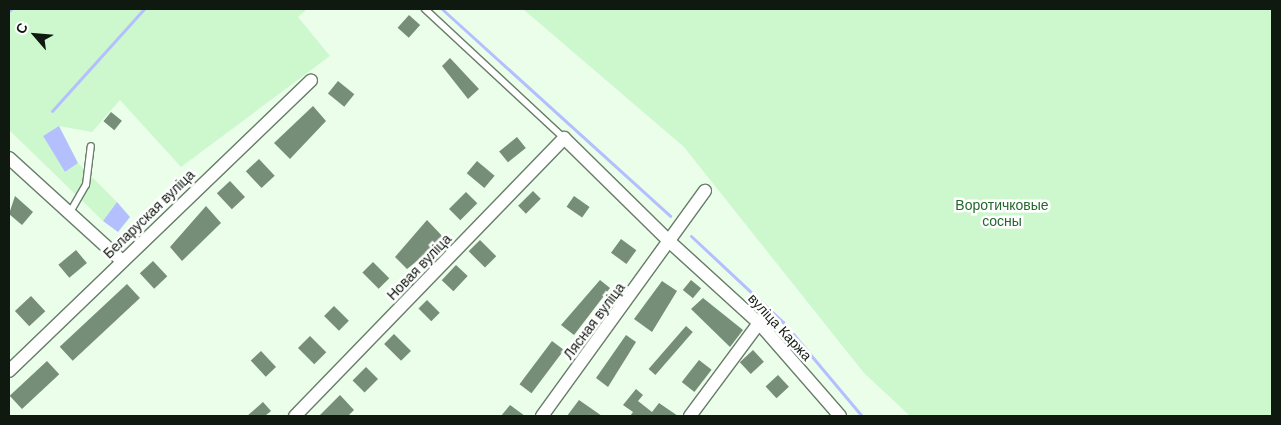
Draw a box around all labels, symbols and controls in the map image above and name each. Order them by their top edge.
north arrow [10,10,60,60]
text: С [11,20,32,37]
street label: Беларуская вуліца [100,166,198,262]
park label: Воротичковые сосны [955,197,1049,230]
street label: Новая вуліца [383,231,455,303]
street label: Лясная вуліца [560,279,628,363]
street label: вуліца Каржа [745,290,815,364]

